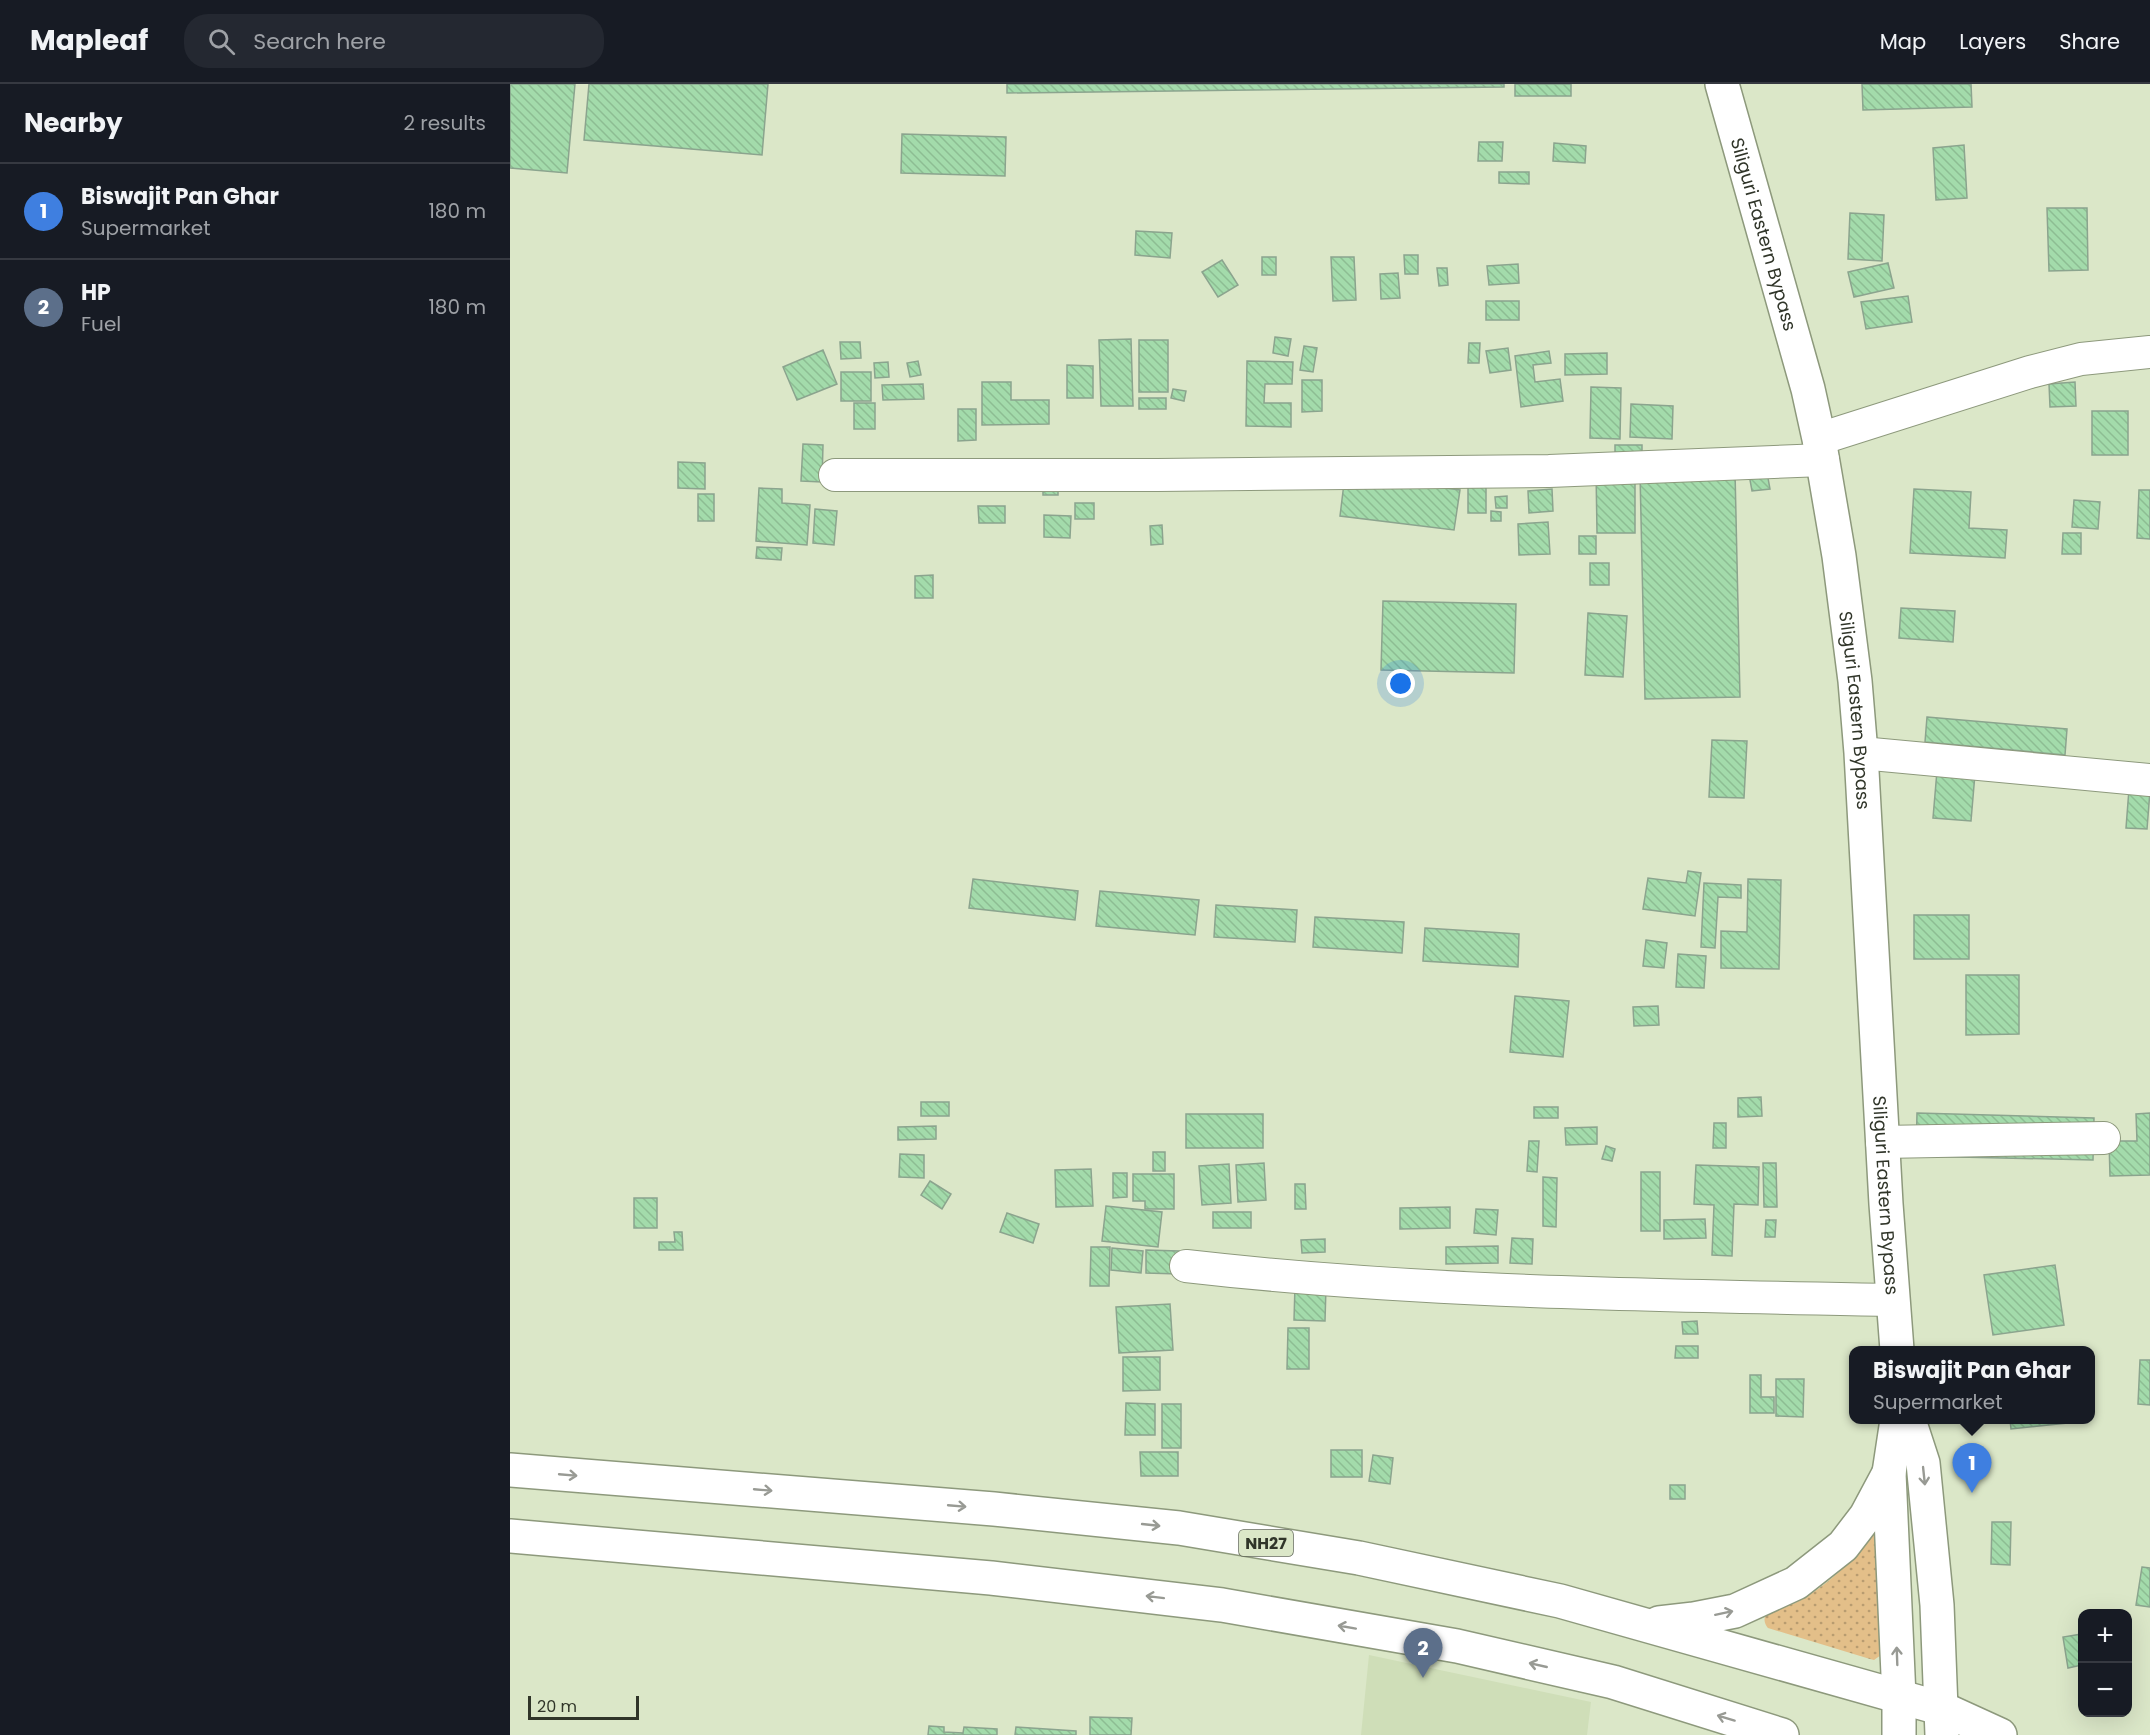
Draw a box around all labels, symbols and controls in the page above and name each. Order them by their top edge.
search box [184,14,604,68]
text: Mapleaf [30,21,148,60]
icon: search [205,25,238,58]
text: Search here [253,26,386,57]
text: Map [1880,27,1926,56]
text: Layers [1959,27,2026,56]
text: Share [2059,27,2120,56]
text: Nearby [24,105,122,141]
text: 2 results [403,109,486,137]
street label: Siliguri Eastern Bypass [1725,135,1803,334]
text: Biswajit Pan Ghar [81,181,279,212]
text: 1 [40,197,47,225]
text: 180 m [428,197,486,225]
text: Supermarket [81,214,210,242]
text: HP [81,277,111,308]
text: 2 [38,293,49,321]
text: 180 m [428,293,486,321]
text: Fuel [81,310,121,338]
street label: Siliguri Eastern Bypass [1834,609,1877,810]
your location [1386,669,1415,698]
street label: Siliguri Eastern Bypass [1868,1095,1905,1296]
popup [1849,1346,2095,1424]
text: Biswajit Pan Ghar [1873,1355,2071,1386]
text: Supermarket [1873,1388,2003,1416]
pin: 1 [1952,1444,1992,1493]
one-way arrow [1919,1465,1930,1485]
one-way arrow [558,1470,578,1481]
one-way arrow [752,1485,772,1496]
one-way arrow [947,1501,967,1512]
one-way arrow [1141,1520,1161,1531]
road number: NH27 [1239,1530,1293,1556]
one-way arrow [1145,1591,1165,1602]
one-way arrow [1714,1607,1733,1618]
map controls [2078,1609,2132,1717]
button: + [2078,1609,2132,1663]
one-way arrow [1338,1621,1358,1632]
pin: 2 [1404,1628,1442,1678]
one-way arrow [1892,1646,1903,1666]
one-way arrow [1529,1659,1548,1671]
button: − [2078,1663,2132,1717]
scale bar [528,1693,639,1720]
text: 20 m [537,1695,577,1718]
one-way arrow [1717,1711,1736,1722]

